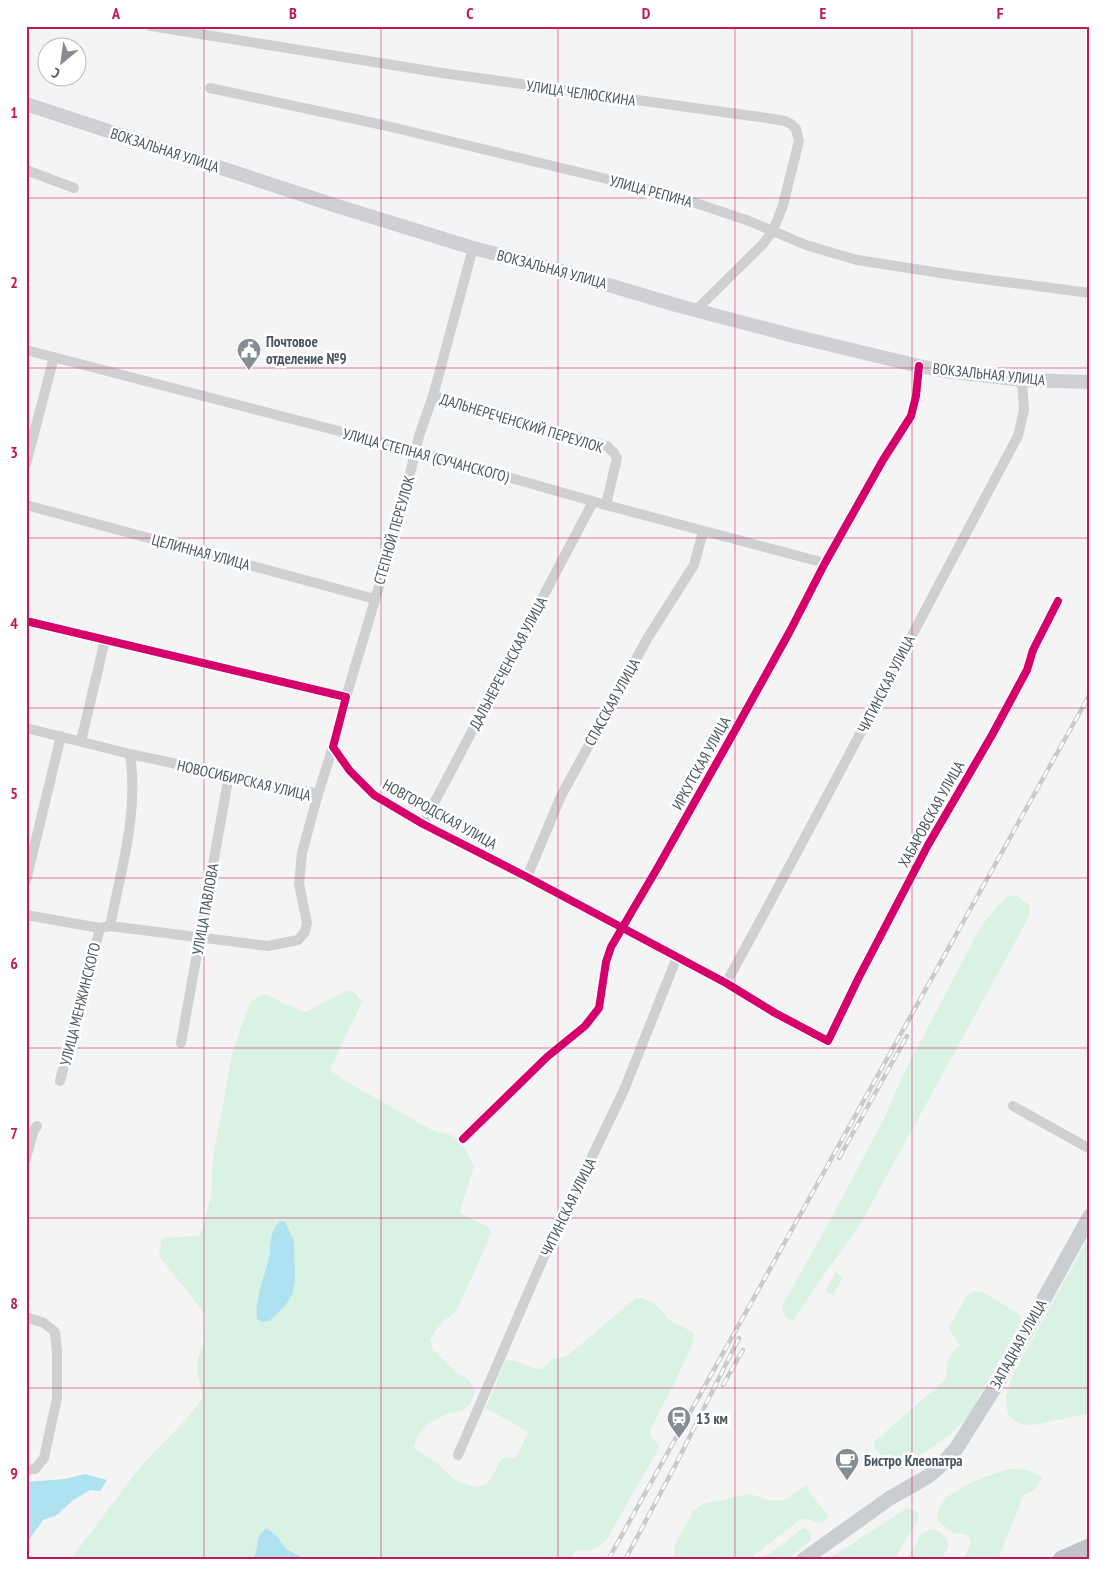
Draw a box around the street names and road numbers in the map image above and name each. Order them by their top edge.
street label: УЛИЦА ЧЕЛЮСКИНА [525,76,638,110]
street label: ВОКЗАЛЬНАЯ УЛИЦА [108,124,223,177]
street label: УЛИЦА РЕПИНА [608,171,695,211]
street label: ВОКЗАЛЬНАЯ УЛИЦА [495,245,610,293]
street label: ВОКЗАЛЬНАЯ УЛИЦА [932,359,1047,389]
street label: ДАЛЬНЕРЕЧЕНСКИЙ ПЕРЕУЛОК [438,389,607,457]
street label: УЛИЦА СТЕПНАЯ (СУЧАНСКОГО) [341,424,512,486]
street label: СТЕПНОЙ ПЕРЕУЛОК [369,473,419,587]
street label: ЦЕЛИННАЯ УЛИЦА [150,530,253,574]
street label: ДАЛЬНЕРЕЧЕНСКАЯ УЛИЦА [465,593,551,733]
street label: ЧИТИНСКАЯ УЛИЦА [853,631,919,736]
street label: СПАССКАЯ УЛИЦА [580,654,644,749]
street label: ИРКУТСКАЯ УЛИЦА [668,712,735,813]
street label: НОВОСИБИРСКАЯ УЛИЦА [175,755,314,805]
street label: ХАБАРОВСКАЯ УЛИЦА [894,757,969,871]
street label: НОВГОРОДСКАЯ УЛИЦА [380,775,501,854]
street label: УЛИЦА ПАВЛОВА [188,861,223,956]
street label: УЛИЦА МЕНЖИНСКОГО [56,941,104,1067]
street label: ЧИТИНСКАЯ УЛИЦА [536,1154,600,1259]
street label: ЗАПАДНАЯ УЛИЦА [986,1295,1051,1392]

